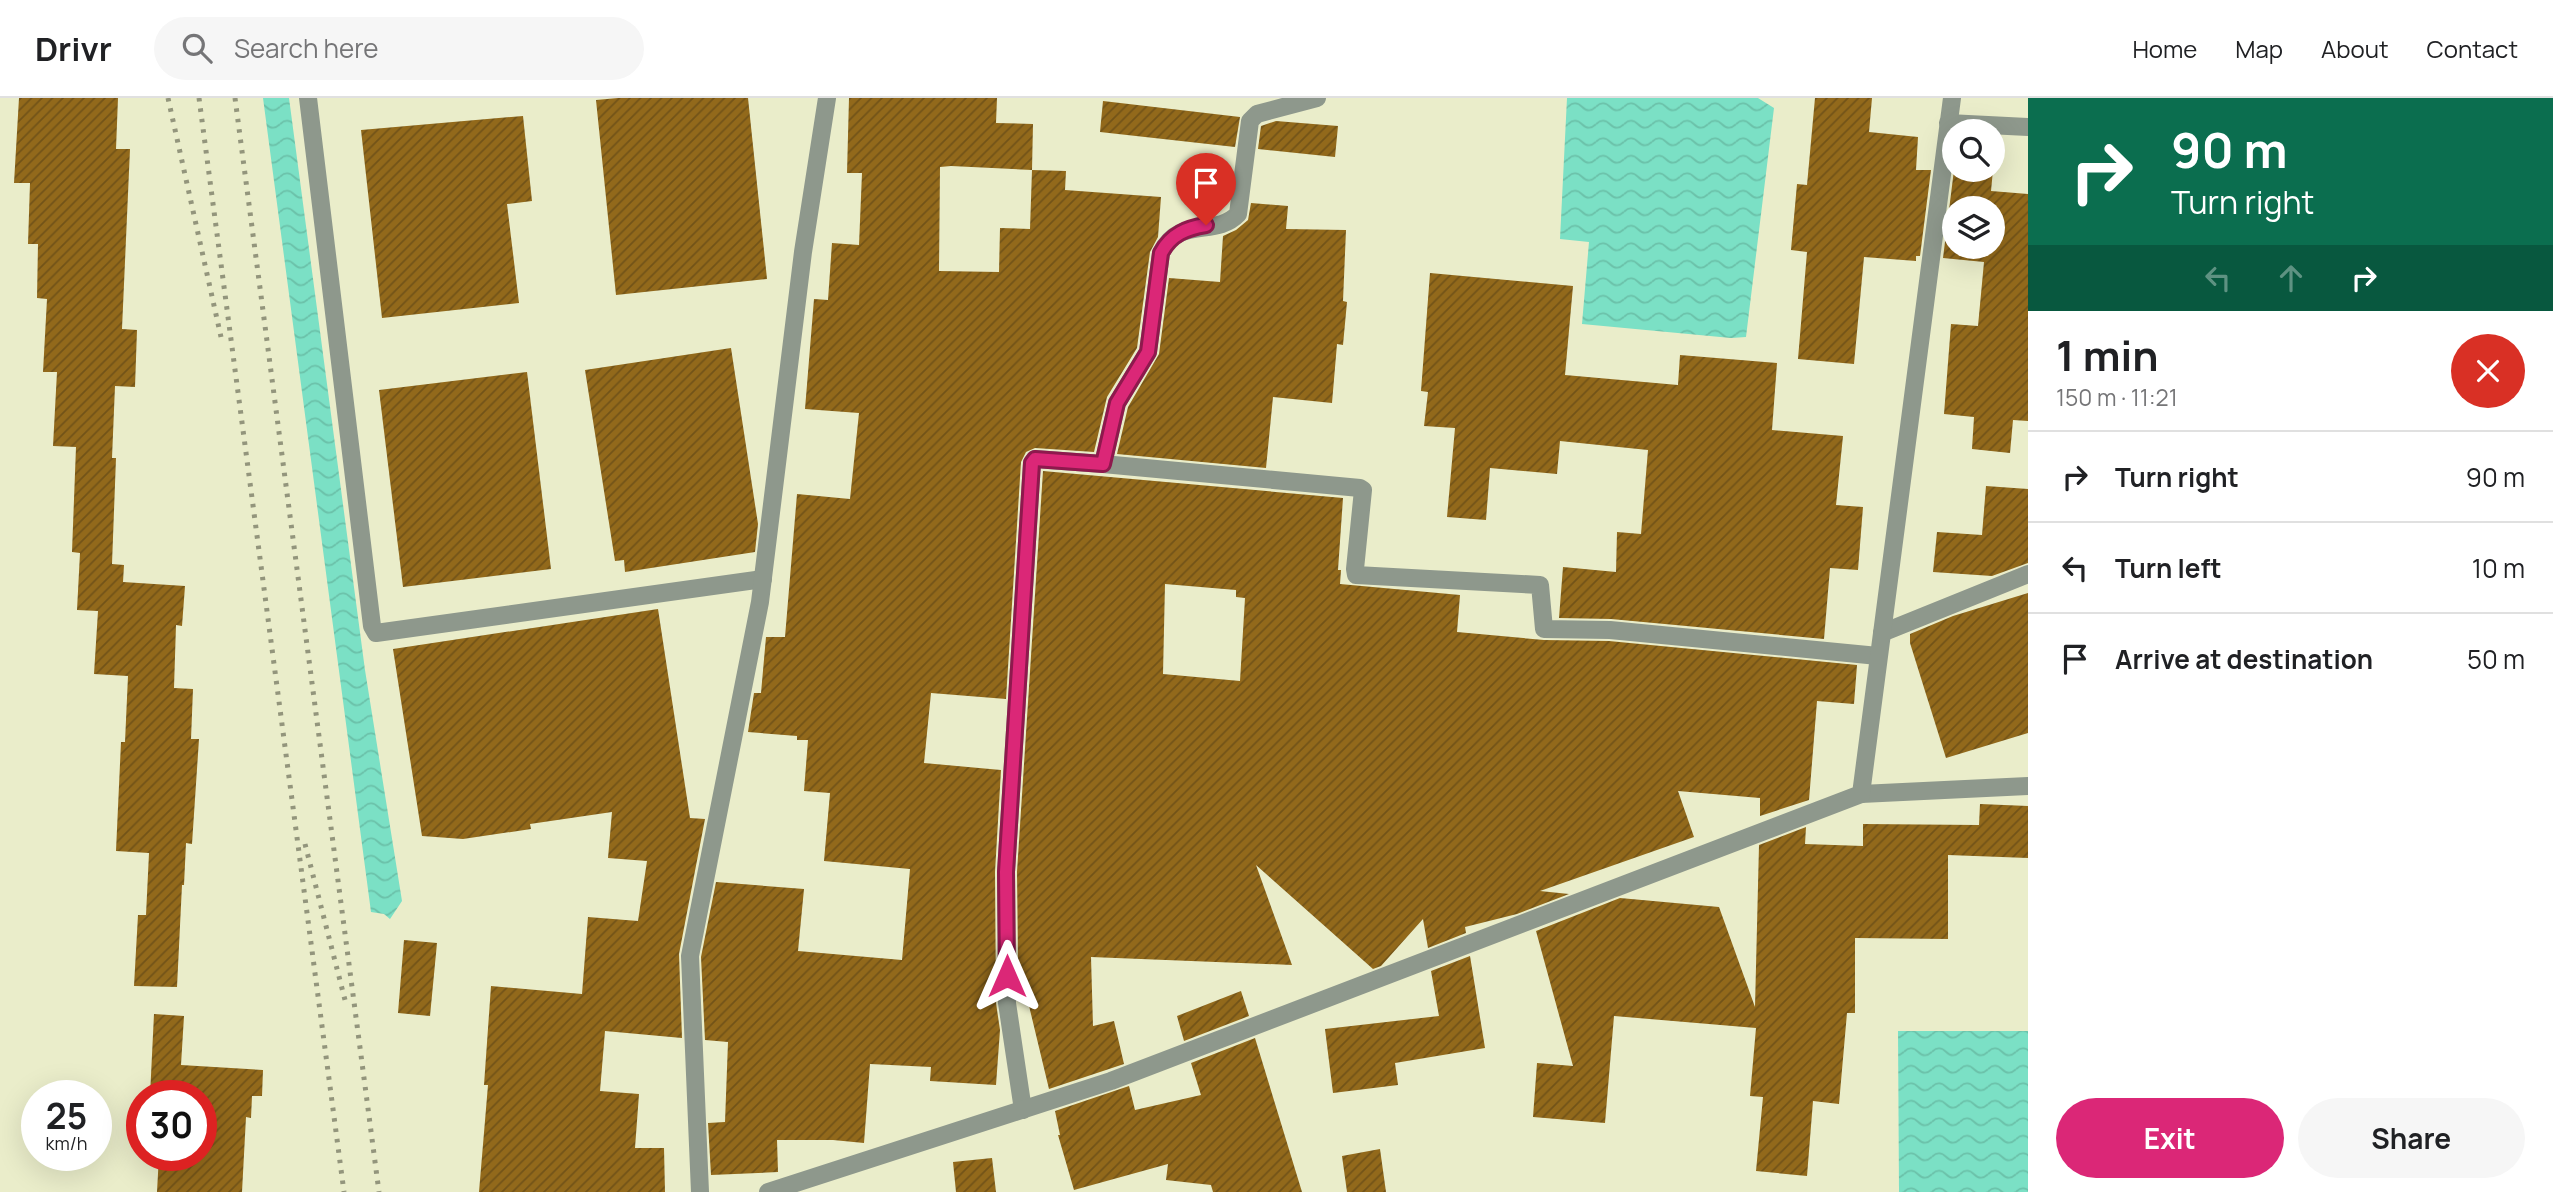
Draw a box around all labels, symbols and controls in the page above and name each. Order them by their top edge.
search box [154,17,644,80]
text: Drivr [35,26,112,71]
icon: search [178,29,216,67]
text: Search here [234,30,378,66]
text: Home [2132,32,2197,65]
text: Map [2235,32,2283,65]
text: About [2321,32,2389,65]
text: Contact [2427,32,2518,65]
text: 90 m [2171,116,2288,183]
map controls [1942,119,2005,259]
button: search [1942,119,2005,182]
icon: right [2056,126,2147,217]
pin [1176,153,1236,225]
icon: arrive [1187,164,1225,202]
text: Turn right [2171,180,2314,224]
button: layers [1942,196,2005,259]
icon: left [2199,259,2237,297]
icon: ahead [2272,259,2310,297]
icon: right [2345,259,2383,297]
text: 1 min [2056,326,2159,384]
button: close [2451,334,2525,408]
text: 150 m · 11:21 [2056,381,2178,413]
icon: right [2056,458,2094,496]
text: Turn right [2115,459,2239,495]
text: 90 m [2466,459,2525,495]
icon: left [2056,549,2094,587]
text: Turn left [2115,550,2222,586]
text: 10 m [2472,550,2525,586]
icon: arrive [2056,640,2094,678]
text: Arrive at destination [2115,641,2373,677]
text: 50 m [2467,641,2525,677]
position arrow [970,939,1044,1013]
speed limit sign: 30 [126,1080,217,1171]
text: 25 [46,1092,87,1140]
button: Exit [2056,1098,2284,1178]
button: Share [2298,1098,2525,1178]
text: km/h [46,1131,87,1155]

